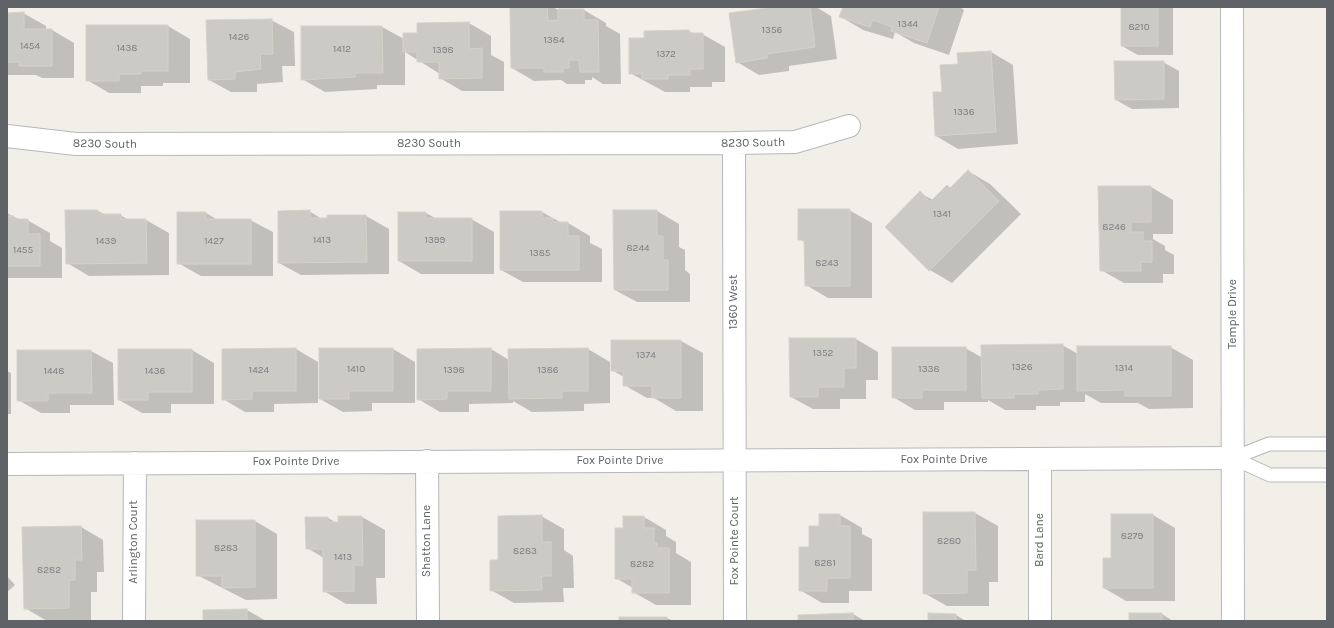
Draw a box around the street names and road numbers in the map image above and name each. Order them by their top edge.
street label: 8230 South [721,135,785,151]
street label: 8230 South [73,136,137,152]
street label: 8230 South [397,137,461,151]
street label: 1360 West [727,274,741,330]
street label: Temple Drive [1226,279,1240,349]
street label: Fox Pointe Drive [900,453,988,467]
street label: Fox Pointe Drive [576,454,664,468]
street label: Fox Pointe Drive [252,455,340,469]
street label: Fox Pointe Court [728,496,742,586]
street label: Arlington Court [127,500,141,584]
street label: Shatton Lane [420,505,434,577]
street label: Bard Lane [1033,513,1047,567]

